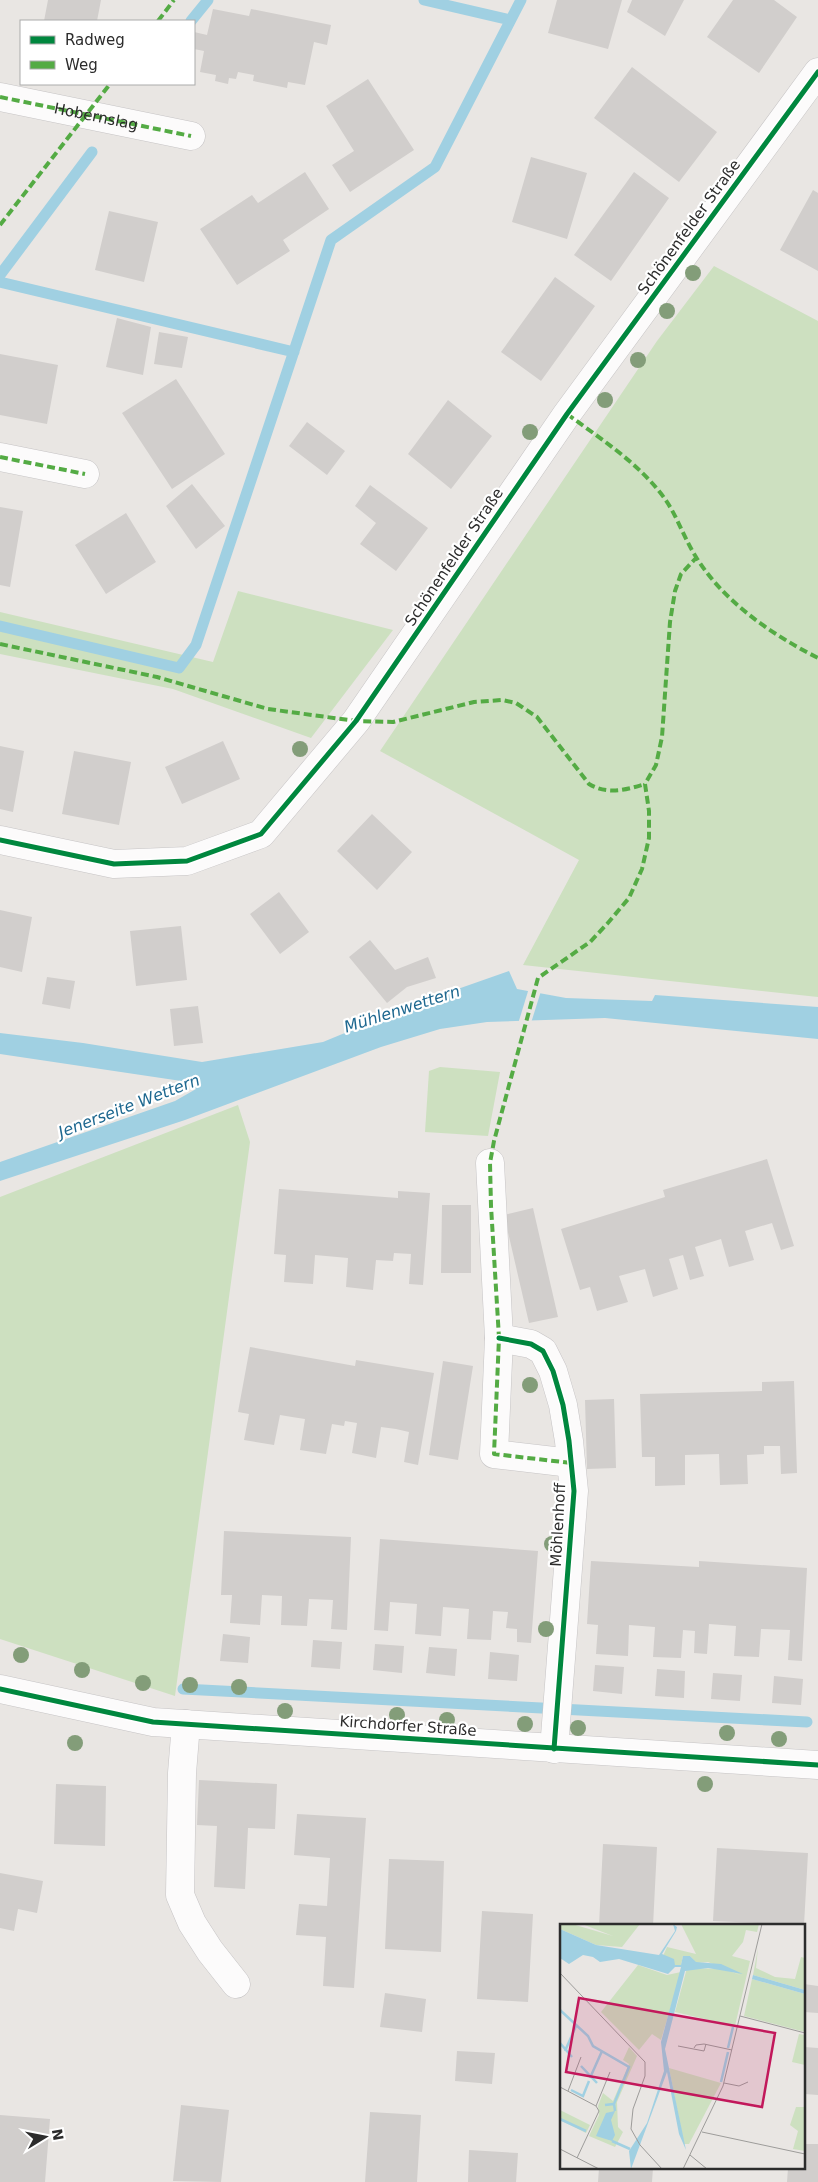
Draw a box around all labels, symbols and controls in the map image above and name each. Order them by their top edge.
legend [20,20,195,85]
text: Radweg [65,31,125,49]
text: Weg [65,56,98,74]
street label: Hobernslag [52,99,140,134]
street label: Schönenfelder Straße [634,156,744,298]
street label: Schönenfelder Straße [401,485,507,629]
water label: Mühlenwettern [342,981,462,1037]
water label: Jenerseite Wettern [53,1070,202,1143]
street label: Möhlenhoff [547,1482,569,1567]
street label: Kirchdorfer Straße [339,1712,477,1740]
inset map [560,1924,806,2170]
north arrow [20,2112,70,2162]
text: N [49,2128,67,2142]

